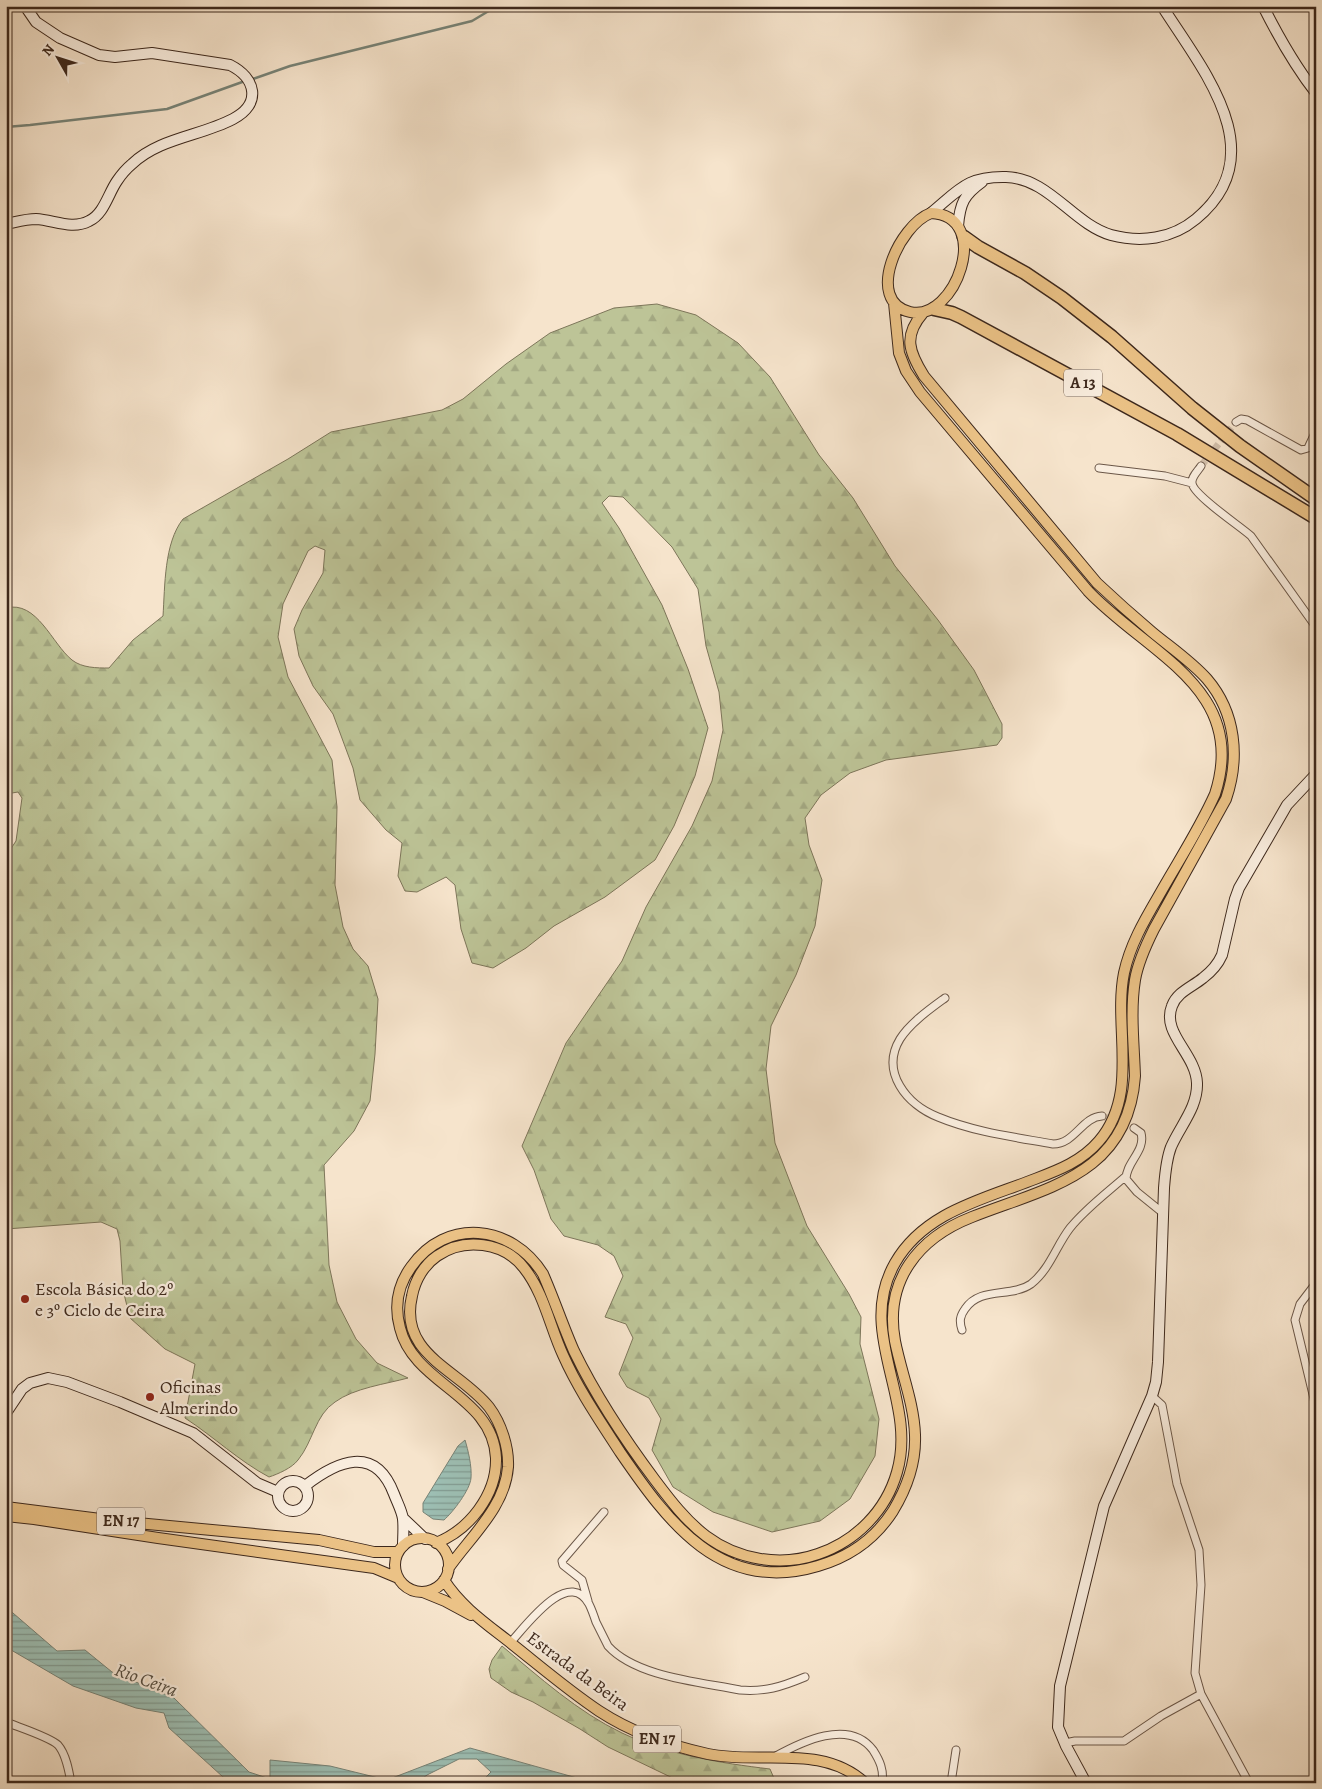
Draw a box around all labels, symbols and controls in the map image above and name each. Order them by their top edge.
north arrow [32,32,82,82]
text: N [38,40,59,60]
road number: A 13 [1064,369,1102,396]
place label: Escola Básica do 2º e 3º Ciclo de Ceira [35,1277,173,1322]
marker: Escola Básica do 2º e 3º Ciclo de Ceira [19,1293,31,1305]
place label: Oficinas Almerindo [159,1375,238,1420]
marker: Oficinas Almerindo [144,1391,156,1403]
road number: EN 17 [97,1508,145,1534]
street label: Estrada da Beira [522,1626,634,1717]
water label: Rio Ceira [111,1657,181,1703]
road number: EN 17 [633,1726,681,1752]

